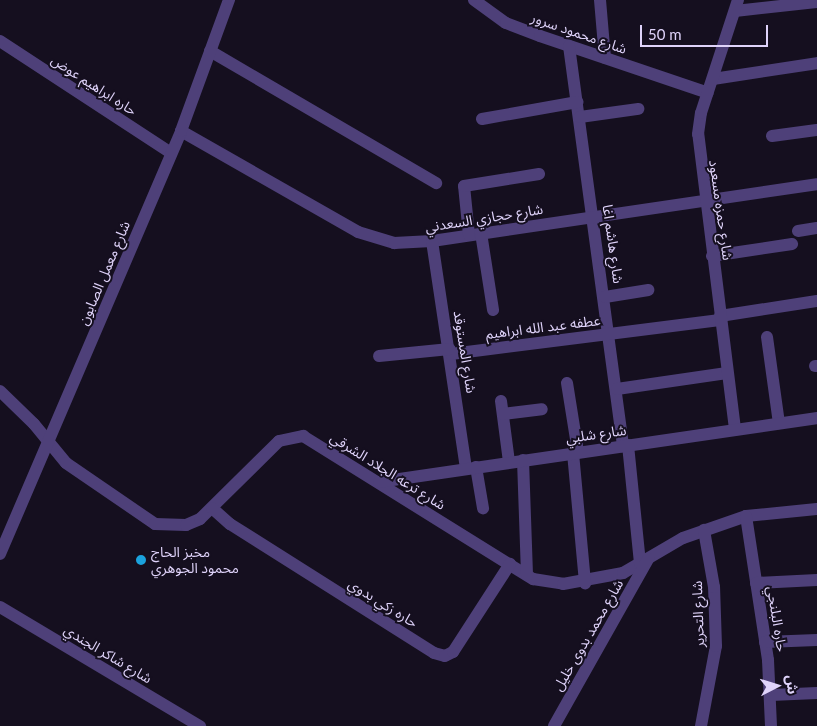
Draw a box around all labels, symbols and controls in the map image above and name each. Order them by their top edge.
street label: شارع محمود سرور [529,9,629,57]
scale bar [642,15,770,47]
text: 50 m [648,25,682,43]
street label: حاره ابراهيم عوض [48,51,140,119]
street label: شارع حمزه مسعود [706,159,736,261]
street label: شارع حجازي السعدني [424,200,544,236]
street label: شارع هاشم اغا [599,203,627,285]
street label: شارع معمل الصابون [74,218,134,328]
street label: شارع المستوقد [450,310,480,394]
street label: عطفه عبد الله ابراهيم [485,312,601,342]
street label: شارع شلبي [565,421,627,447]
street label: شارع ترعه الجلاد الشرقي [327,429,449,513]
place label: مخبز الحاج محمود الجوهري [151,544,239,576]
marker: مخبز الحاج محمود الجوهري [135,554,147,566]
street label: حاره زكي بدوي [345,575,421,631]
street label: شارع محمد بدوى خليل [549,576,627,694]
street label: شارع التحرير [688,580,708,648]
street label: حاره البلنجي [764,585,790,653]
street label: شارع شاكر الجندي [61,621,155,687]
north arrow [752,661,802,711]
text: ش [783,674,802,695]

